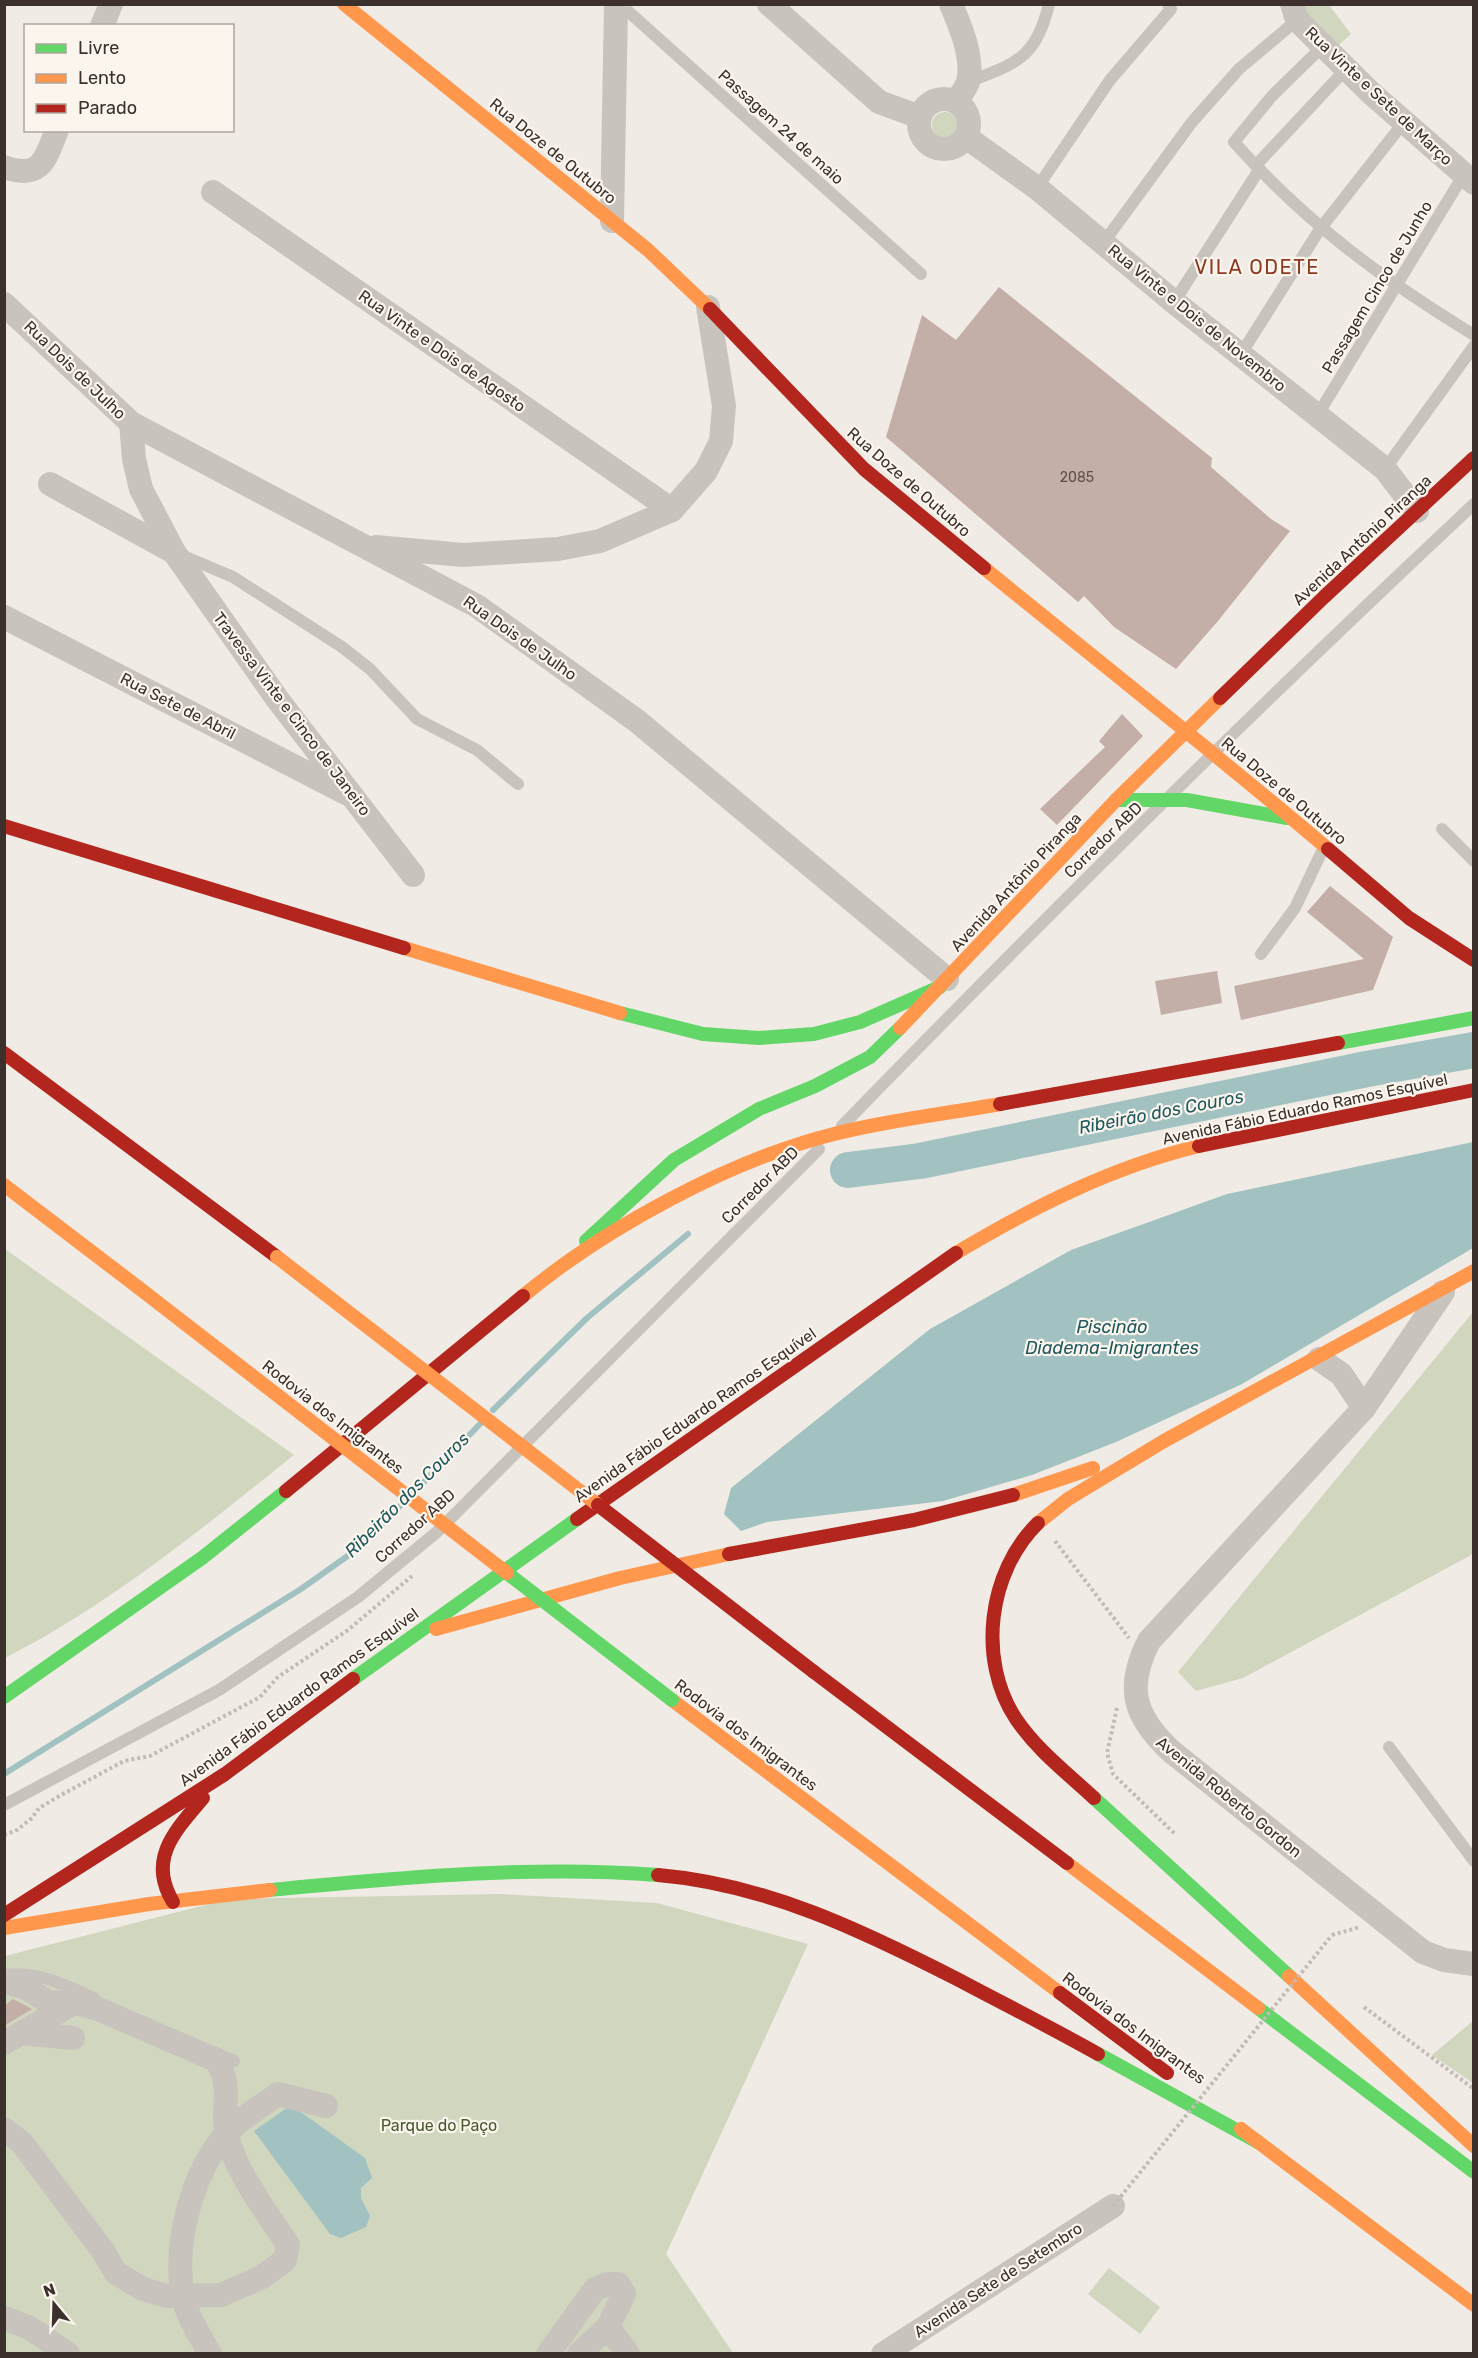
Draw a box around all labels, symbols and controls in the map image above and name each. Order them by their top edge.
street label: Rua Vinte e Sete de Março [1302,23,1456,169]
legend [24,24,234,132]
text: Livre [78,37,119,59]
street label: Passagem 24 de maio [714,66,848,188]
text: Lento [78,67,126,89]
street label: Rua Doze de Outubro [486,94,620,208]
text: Parado [78,97,137,119]
street label: Passagem Cinco de Junho [1318,197,1436,377]
street label: Rua Vinte e Dois de Novembro [1104,240,1290,396]
district label: VILA ODETE [1194,255,1320,279]
street label: Rua Vinte e Dois de Agosto [355,286,529,416]
street label: Rua Dois de Julho [20,317,130,423]
street label: Rua Doze de Outubro [843,423,975,541]
house number: 2085 [1060,469,1094,486]
street label: Avenida Antônio Piranga [1289,471,1435,609]
street label: Rua Dois de Julho [460,592,580,684]
street label: Travessa Vinte e Cinco de Janeiro [209,609,375,819]
street label: Rua Sete de Abril [117,669,239,743]
street label: Rua Doze de Outubro [1218,733,1350,849]
street label: Corredor ABD [1060,798,1146,882]
street label: Avenida Antônio Piranga [947,809,1085,955]
street label: Avenida Fábio Eduardo Ramos Esquível [1161,1069,1449,1149]
water label: Ribeirão dos Couros [1077,1085,1245,1139]
street label: Corredor ABD [718,1143,802,1227]
water label: Piscinão Diadema-Imigrantes [1025,1316,1199,1359]
street label: Avenida Fábio Eduardo Ramos Esquível [570,1324,820,1506]
street label: Rodovia dos Imigrantes [259,1356,407,1478]
water label: Ribeirão dos Couros [340,1428,474,1562]
street label: Corredor ABD [371,1485,459,1567]
street label: Avenida Fábio Eduardo Ramos Esquível [176,1604,422,1790]
street label: Rodovia dos Imigrantes [671,1675,821,1795]
street label: Avenida Roberto Gordon [1153,1733,1305,1861]
street label: Rodovia dos Imigrantes [1059,1968,1209,2088]
park label: Parque do Paço [381,2116,497,2135]
street label: Avenida Sete de Setembro [910,2218,1086,2342]
north arrow [24,2274,84,2334]
text: N [41,2279,58,2301]

